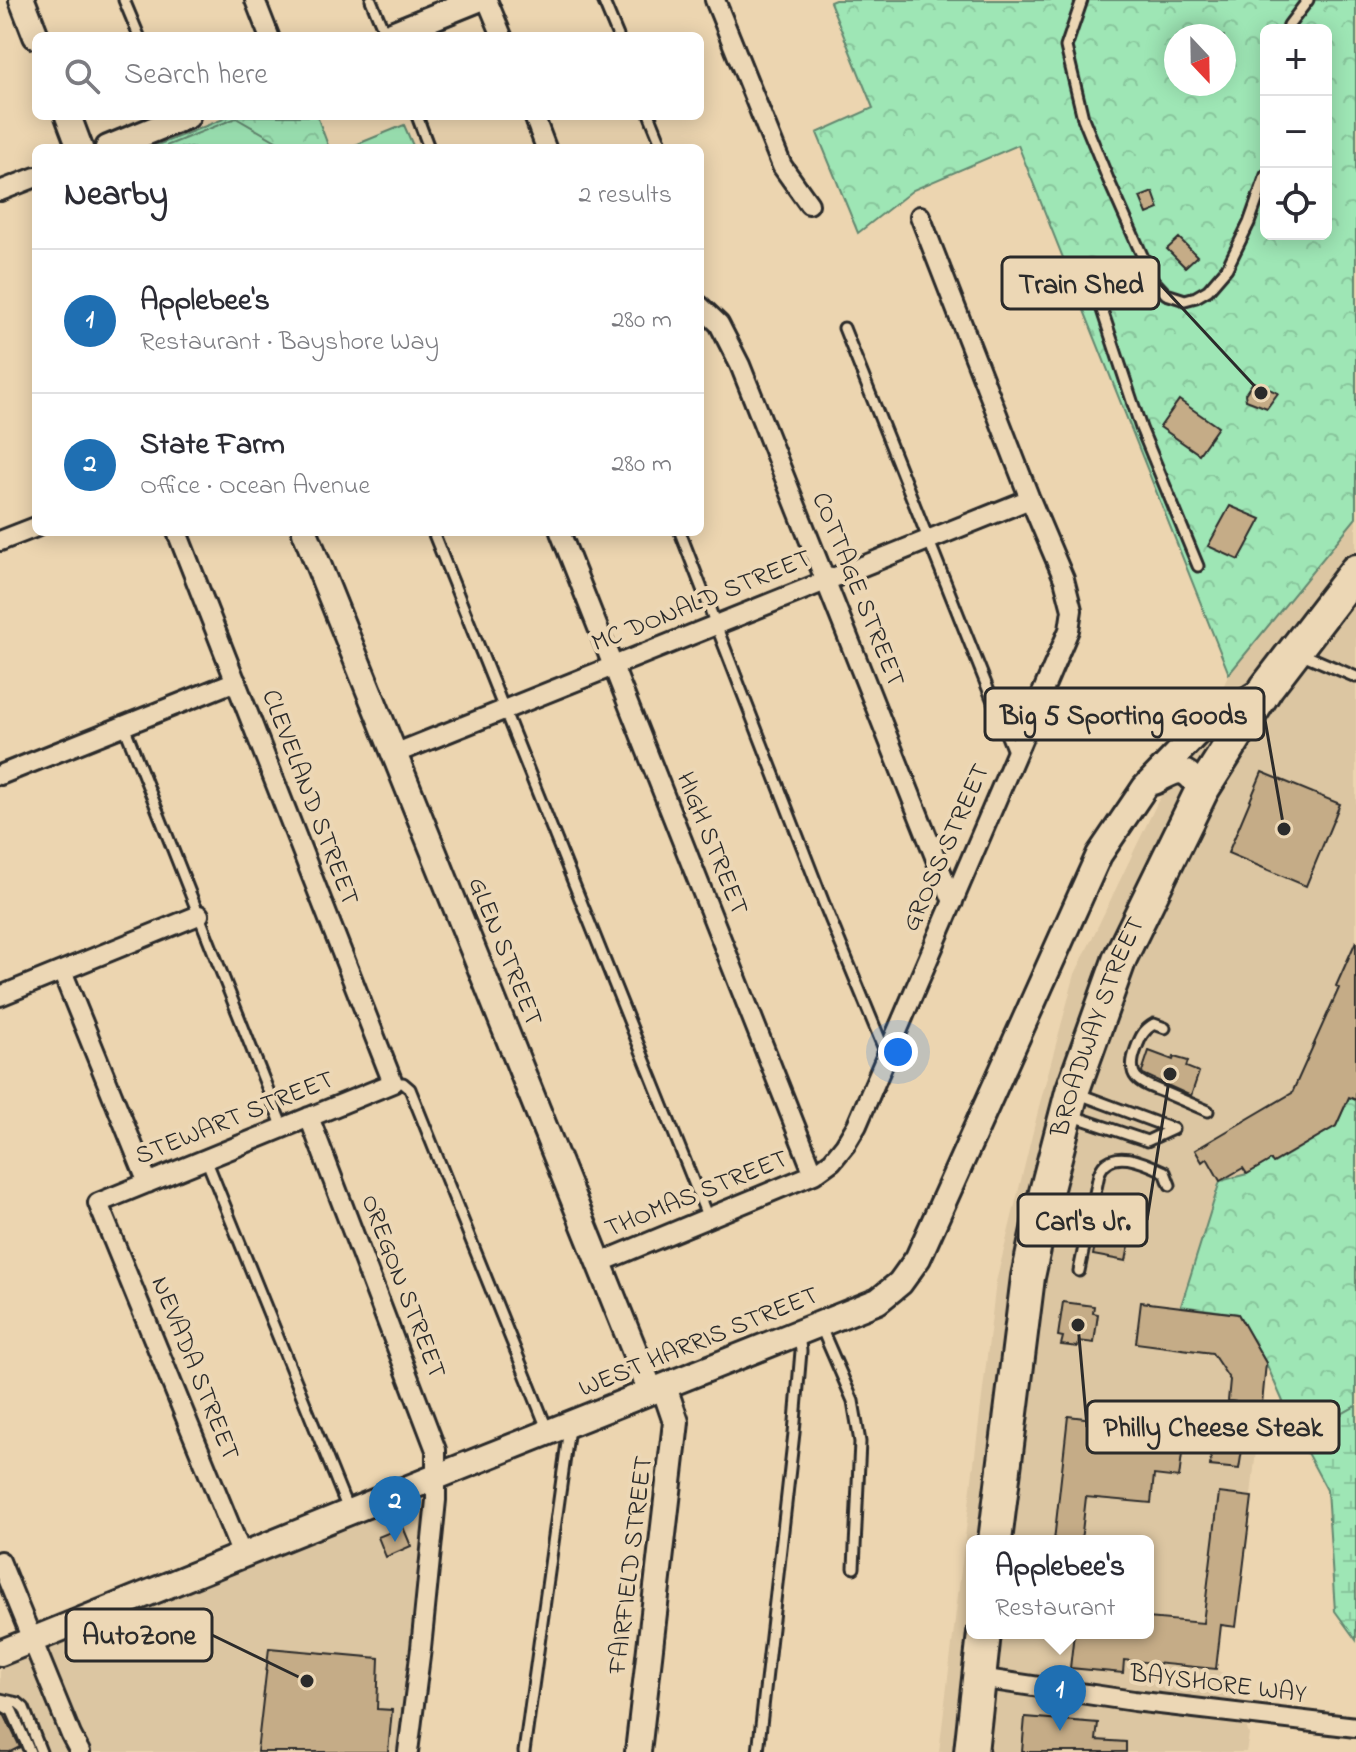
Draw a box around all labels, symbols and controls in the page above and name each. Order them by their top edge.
north arrow [1164,24,1236,96]
map controls [1260,24,1332,240]
button: + [1260,24,1332,96]
search box [32,32,704,120]
icon: search [60,54,104,98]
text: Search here [124,54,268,98]
button: − [1260,96,1332,168]
button: locate [1260,168,1332,240]
text: Nearby [64,171,168,221]
text: 2 results [579,177,672,215]
callout: Train Shed [1002,257,1159,309]
text: Train Shed [1018,266,1144,307]
text: Applebee's [140,280,270,324]
text: 1 [86,302,94,340]
text: 280 m [611,302,672,340]
text: Restaurant · Bayshore Way [140,324,439,362]
text: State Farm [140,424,285,468]
text: 2 [84,446,96,484]
text: 280 m [611,446,672,484]
text: Office · Ocean Avenue [140,468,370,506]
street label: COTTAGE STREET [801,487,913,693]
street label: MC DONALD STREET [586,541,818,663]
street label: CLEVELAND STREET [250,684,368,912]
callout: Big 5 Sporting Goods [985,688,1264,740]
text: Big 5 Sporting Goods [998,697,1248,739]
street label: GROSS STREET [893,758,1001,938]
street label: HIGH STREET [665,767,757,921]
street label: GLEN STREET [457,872,551,1033]
street label: BROADWAY STREET [1042,911,1156,1142]
your location [878,1032,918,1072]
street label: STEWART STREET [130,1062,340,1176]
street label: THOMAS STREET [600,1141,794,1249]
street label: OREGON STREET [349,1189,455,1385]
callout: Carl's Jr. [1018,1194,1147,1246]
text: Carl's Jr. [1035,1203,1131,1244]
street label: NEVADA STREET [140,1271,248,1467]
street label: WEST HARRIS STREET [573,1277,825,1408]
callout: Philly Cheese Steak [1087,1401,1339,1453]
text: Philly Cheese Steak [1103,1409,1324,1450]
street label: FAIRFIELD STREET [600,1454,664,1677]
pin: 2 [369,1476,421,1542]
popup [966,1535,1154,1639]
text: Applebee's [995,1546,1125,1590]
text: Restaurant [995,1590,1116,1628]
callout: AutoZone [66,1609,212,1661]
text: AutoZone [82,1617,197,1658]
street label: BAYSHORE WAY [1127,1655,1308,1715]
pin: 1 [1034,1665,1086,1731]

